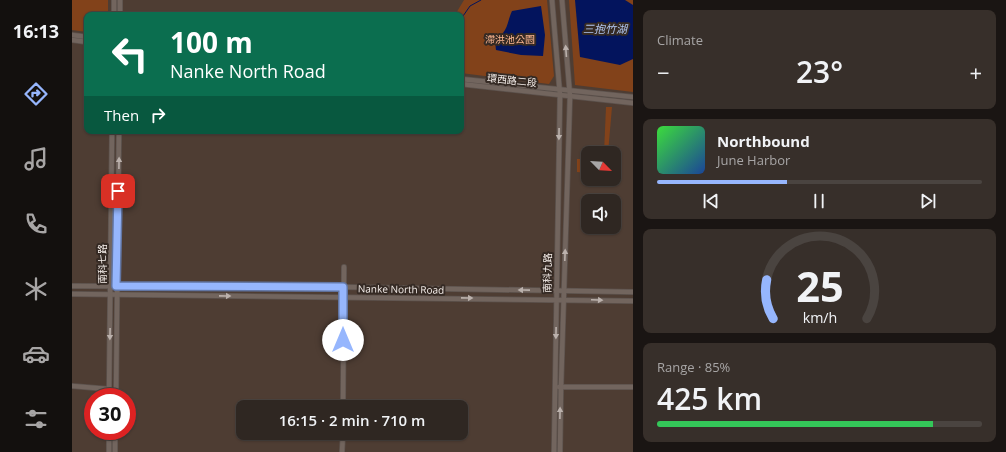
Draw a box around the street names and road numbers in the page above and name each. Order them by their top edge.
street label: 環西路二段 [486,70,538,90]
street label: 南科七路 [95,244,109,284]
street label: 南科九路 [540,253,554,293]
street label: Nanke North Road [358,281,444,297]

